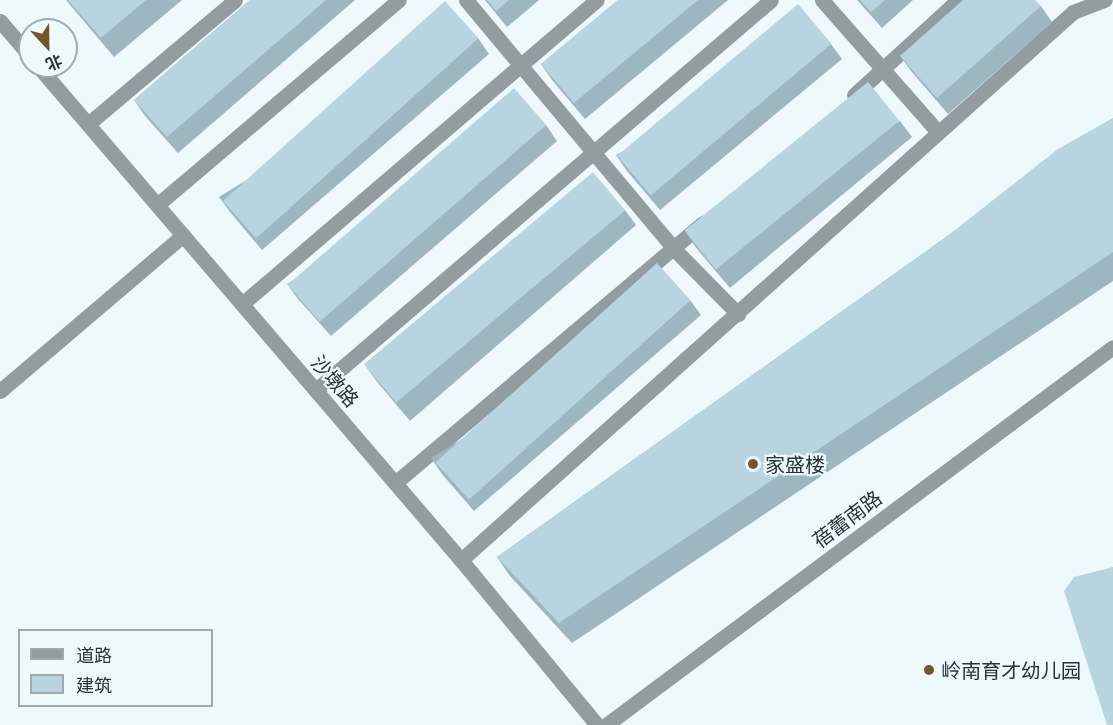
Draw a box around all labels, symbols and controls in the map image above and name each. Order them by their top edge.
north arrow [18,18,78,78]
text: 北 [42,50,66,76]
street label: 沙墩路 [306,350,364,412]
place label: 家盛楼 [765,452,825,476]
marker: 家盛楼 [746,457,760,471]
street label: 蓓蕾南路 [808,485,886,553]
legend [18,629,213,707]
text: 道路 [76,643,112,667]
place label: 岭南育才幼儿园 [941,658,1081,682]
marker: 岭南育才幼儿园 [922,663,936,677]
text: 建筑 [76,673,112,697]

